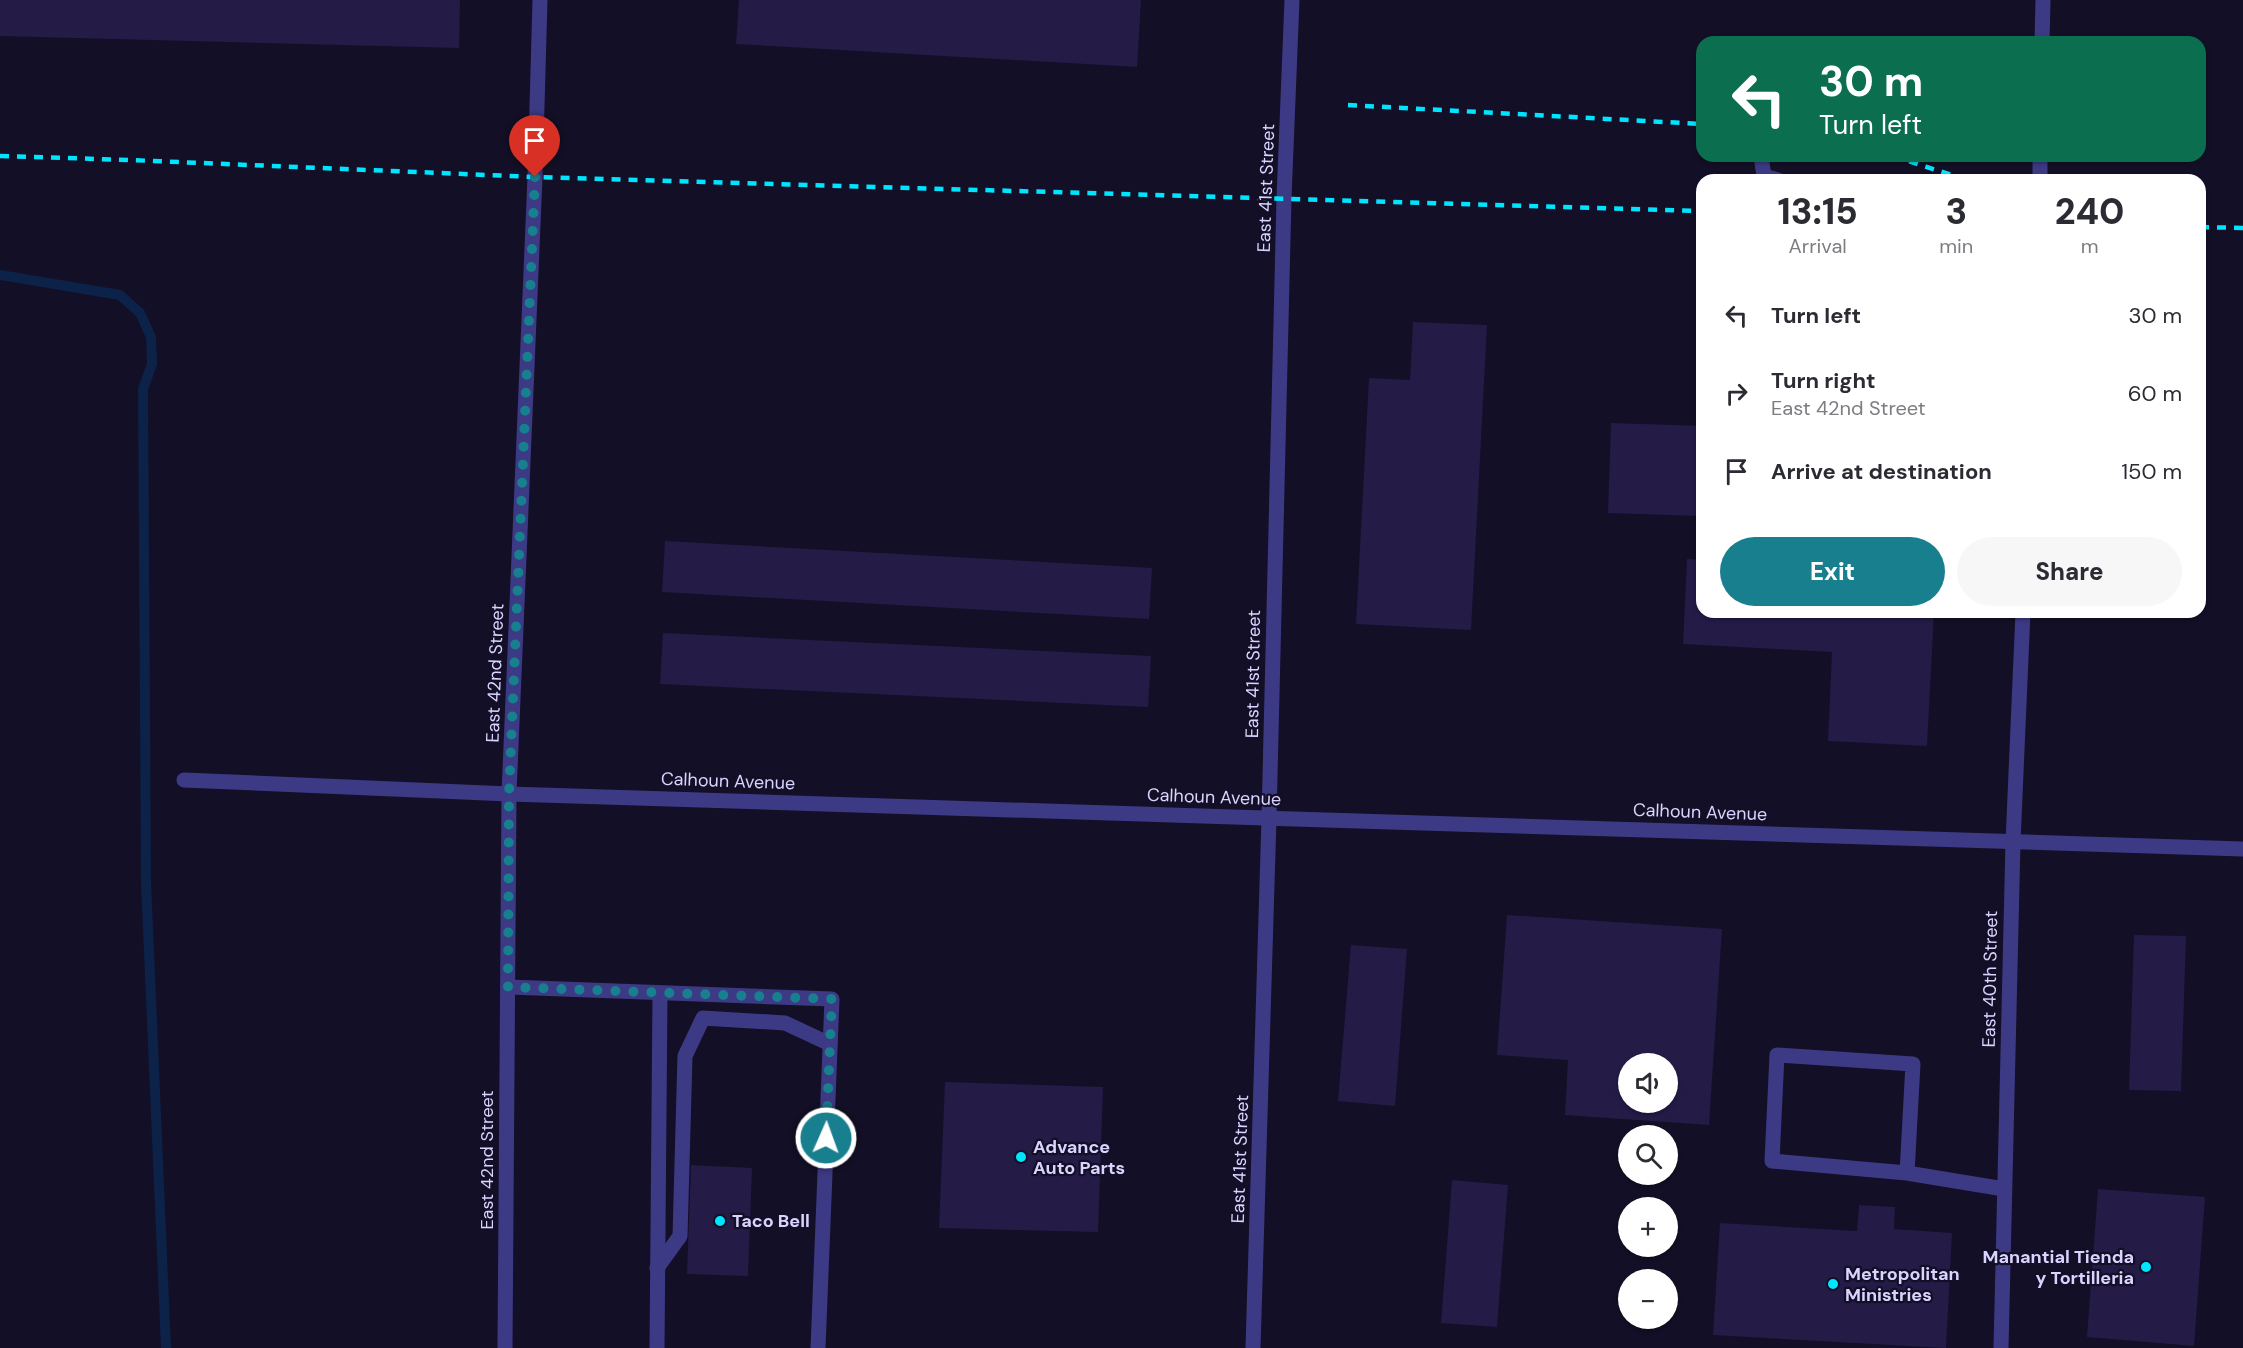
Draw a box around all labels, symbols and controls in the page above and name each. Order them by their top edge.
text: 30 m [1819,54,1923,109]
icon: left [1720,60,1798,138]
text: Turn left [1819,107,1922,142]
pin [509,115,560,177]
street label: East 41st Street [1252,123,1280,253]
icon: arrive [518,124,551,157]
text: 13:15 [1778,188,1858,235]
text: 3 [1945,188,1967,235]
text: 240 [2055,188,2124,235]
text: Arrival [1788,233,1847,259]
text: min [1939,233,1973,259]
text: m [2081,233,2099,259]
icon: left [1720,299,1753,332]
text: Turn left [1771,301,1861,330]
text: 30 m [2128,301,2182,330]
text: Turn right [1771,366,1876,395]
icon: right [1720,377,1753,410]
text: 60 m [2128,379,2182,408]
text: East 42nd Street [1771,395,1926,421]
icon: arrive [1720,455,1753,488]
text: Arrive at destination [1771,457,1992,486]
text: 150 m [2121,457,2182,486]
button: Exit [1720,537,1945,606]
button: Share [1957,537,2182,606]
street label: East 42nd Street [481,603,509,743]
street label: East 41st Street [1240,610,1266,738]
street label: Calhoun Avenue [660,767,796,795]
street label: Calhoun Avenue [1146,783,1282,811]
street label: Calhoun Avenue [1632,798,1768,826]
street label: East 40th Street [1977,910,2003,1048]
map controls [1618,1053,1678,1329]
button: sound [1618,1053,1678,1113]
street label: East 42nd Street [475,1090,499,1230]
street label: East 41st Street [1226,1094,1254,1224]
position arrow [794,1106,858,1170]
button: search [1618,1125,1678,1185]
place label: Advance Auto Parts [1033,1135,1125,1180]
marker: Advance Auto Parts [1014,1150,1028,1164]
button: + [1618,1197,1678,1257]
place label: Taco Bell [732,1209,810,1233]
marker: Taco Bell [713,1214,727,1228]
place label: Manantial Tienda y Tortilleria [1982,1245,2134,1290]
marker: Manantial Tienda y Tortilleria [2139,1260,2153,1274]
place label: Metropolitan Ministries [1845,1262,1960,1307]
button: − [1618,1269,1678,1329]
marker: Metropolitan Ministries [1826,1277,1840,1291]

